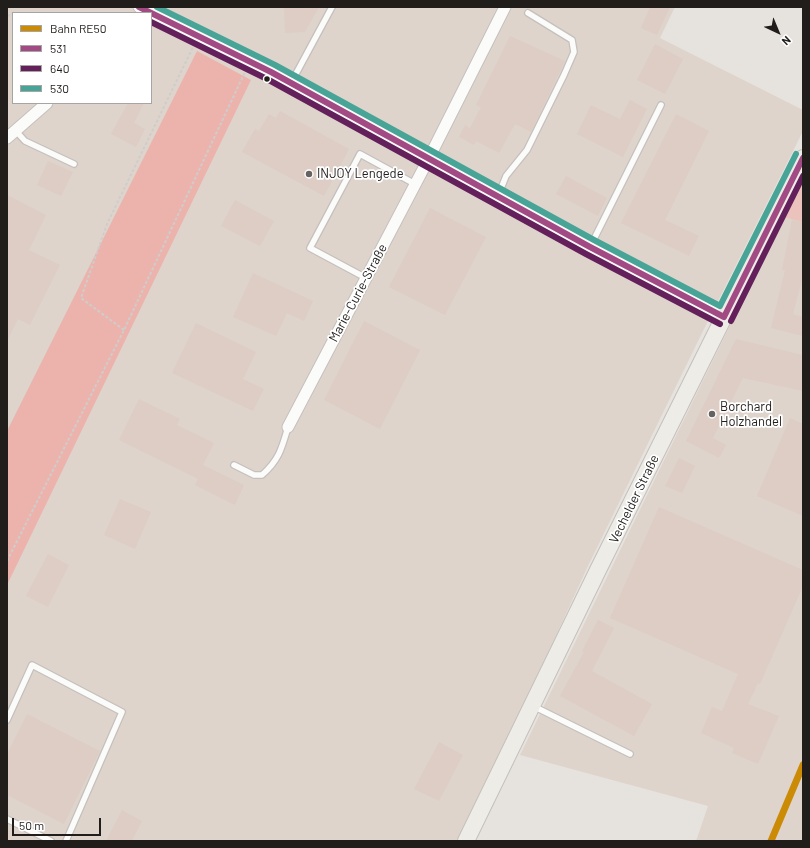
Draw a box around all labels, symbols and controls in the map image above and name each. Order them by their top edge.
legend [12,12,152,104]
north arrow [758,12,798,52]
text: Bahn RE50 [50,21,106,35]
text: N [780,34,794,48]
text: 531 [50,41,66,55]
text: 640 [50,61,70,75]
unlabelled marker [262,74,272,84]
text: 530 [50,81,69,95]
place label: INJOY Lengede [317,166,404,182]
marker: INJOY Lengede [304,169,314,179]
street label: Marie-Curie-Straße [326,241,390,345]
place label: Borchard Holzhandel [720,399,782,430]
marker: Borchard Holzhandel [707,409,717,419]
street label: Vechelder Straße [606,452,662,546]
scale bar [14,810,103,836]
text: 50 m [19,818,44,832]

